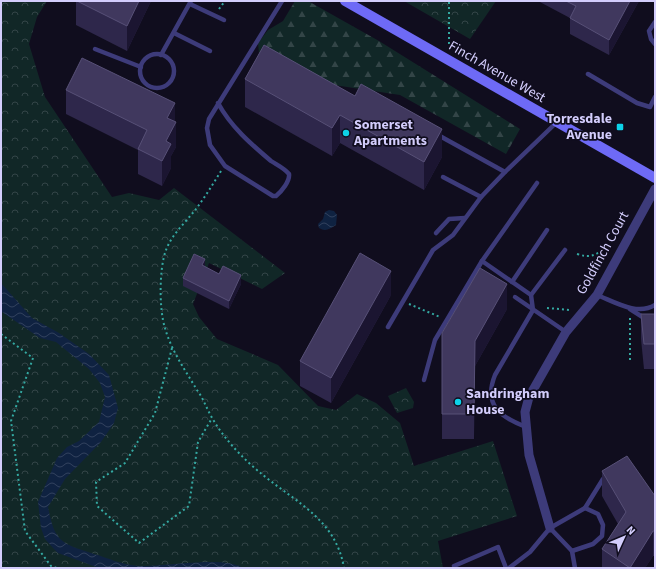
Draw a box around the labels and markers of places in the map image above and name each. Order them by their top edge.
place label: Torresdale Avenue [546,109,612,145]
place label: Somerset Apartments [353,115,427,151]
marker: Torresdale Avenue [615,122,625,132]
marker: Somerset Apartments [341,128,351,138]
place label: Sandringham House [466,384,549,420]
marker: Sandringham House [453,397,463,407]

